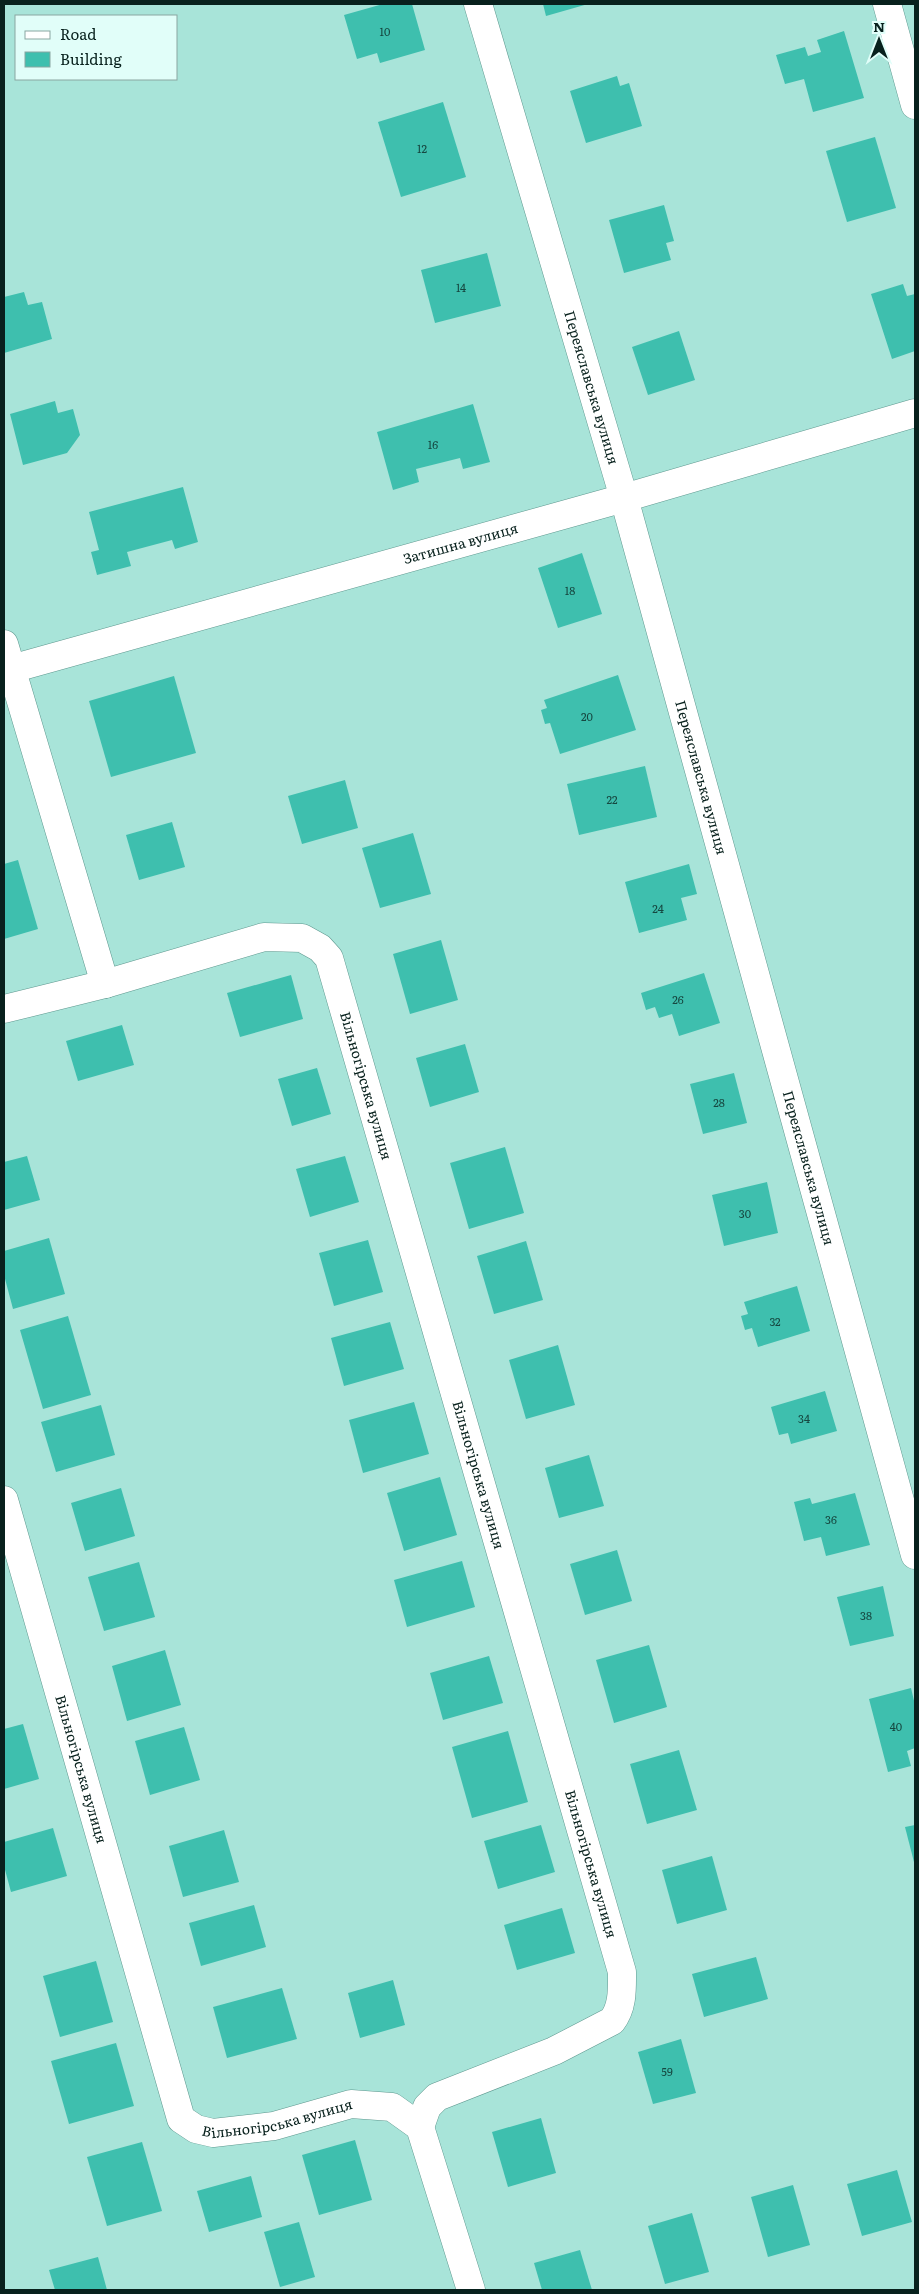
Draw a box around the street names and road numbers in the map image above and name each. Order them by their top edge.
street label: Переяславська вулиця [560,308,625,467]
street label: Затишна вулиця [401,517,520,568]
street label: Переяславська вулиця [671,698,733,857]
street label: Вільногірська вулиця [336,1009,398,1162]
street label: Переяславська вулиця [779,1088,840,1247]
street label: Вільногірська вулиця [448,1398,510,1551]
street label: Вільногірська вулиця [51,1692,113,1845]
street label: Вільногірська вулиця [561,1787,623,1940]
street label: Вільногірська вулиця [200,2093,354,2142]

